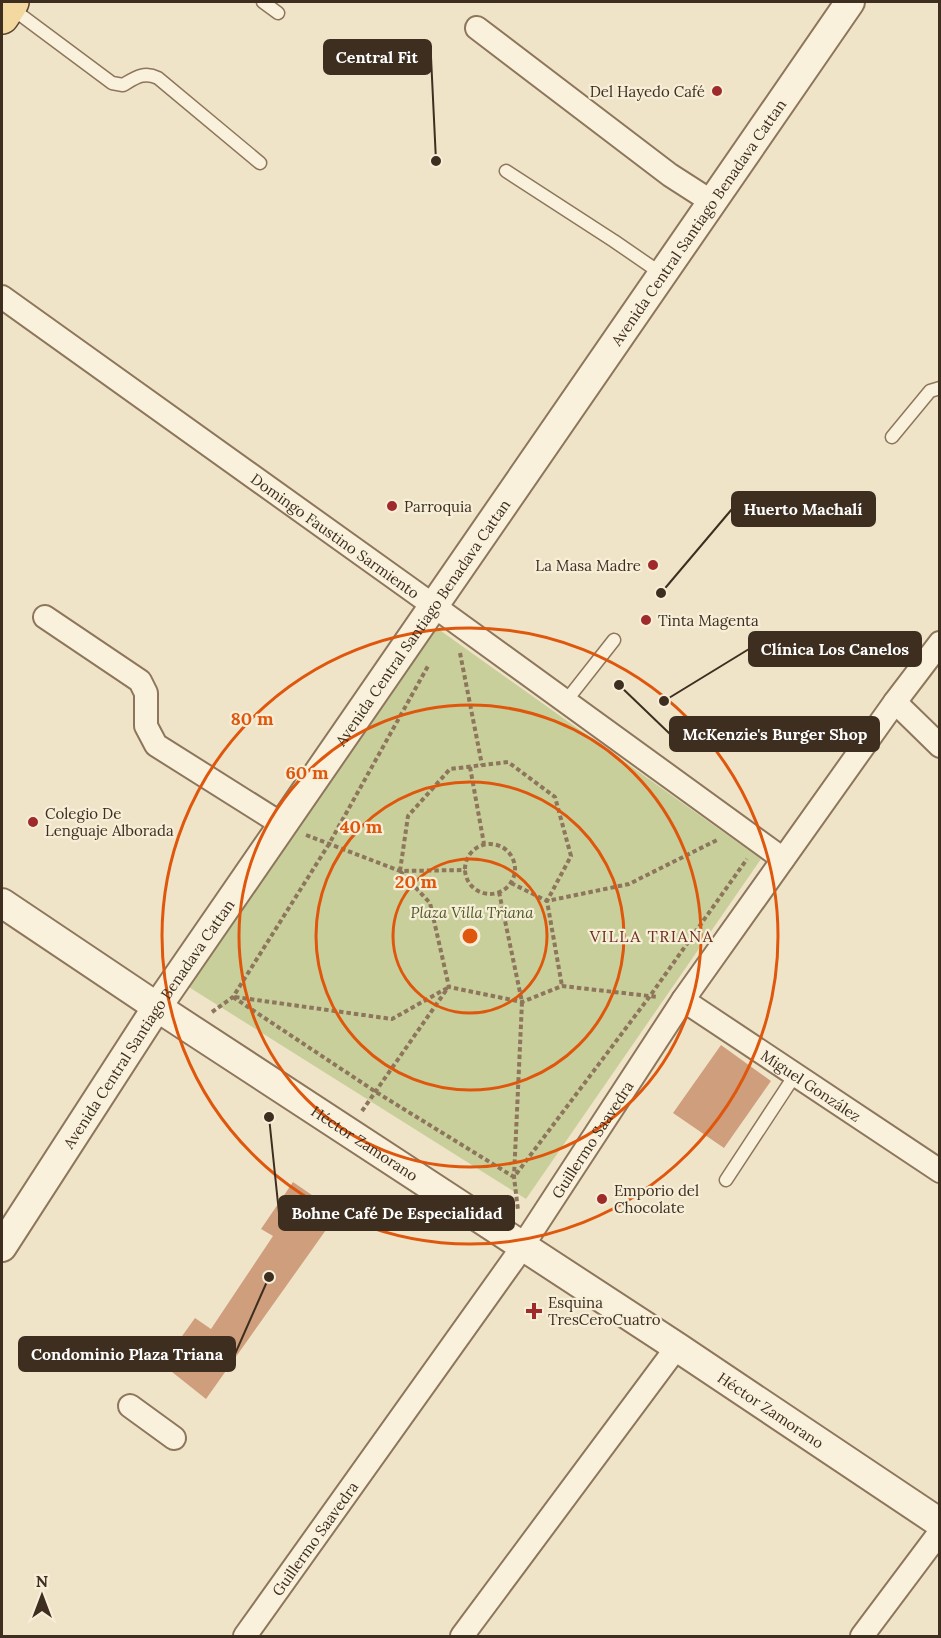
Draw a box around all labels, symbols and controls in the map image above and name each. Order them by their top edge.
callout: Central Fit [324,40,431,74]
text: Central Fit [336,47,419,67]
place label: Del Hayedo Café [590,82,705,101]
marker: Del Hayedo Café [710,84,724,98]
street label: Avenida Central Santiago Benadava Cattan [606,95,790,350]
street label: Domingo Faustino Sarmiento [247,469,424,602]
callout: Huerto Machalí [732,492,875,526]
street label: Avenida Central Santiago Benadava Cattan [330,495,514,750]
place label: Parroquia [404,497,472,516]
marker: Parroquia [385,499,399,513]
text: Huerto Machalí [743,499,863,519]
place label: La Masa Madre [535,556,641,575]
marker: La Masa Madre [646,558,660,572]
place label: Tinta Magenta [658,611,759,630]
marker: Tinta Magenta [639,613,653,627]
callout: Clínica Los Canelos [749,632,921,666]
text: Clínica Los Canelos [761,639,909,659]
text: 80 m [230,707,274,730]
callout: McKenzie's Burger Shop [670,717,879,751]
text: McKenzie's Burger Shop [683,724,868,744]
text: 60 m [285,761,329,784]
place label: Colegio De Lenguaje Alborada [45,804,174,840]
marker: Colegio De Lenguaje Alborada [26,815,40,829]
text: 40 m [340,815,383,838]
text: 20 m [395,870,438,893]
street label: Avenida Central Santiago Benadava Cattan [58,895,238,1153]
park label: Plaza Villa Triana [411,903,534,922]
centre of rings [460,926,480,946]
district label: VILLA TRIANA [589,926,714,946]
street label: Miguel González [758,1045,865,1125]
street label: Guillermo Saavedra [547,1077,637,1202]
street label: Héctor Zamorano [308,1101,422,1185]
place label: Emporio del Chocolate [614,1181,699,1217]
marker: Emporio del Chocolate [595,1192,609,1206]
callout: Bohne Café De Especialidad [279,1196,514,1230]
text: Bohne Café De Especialidad [292,1203,503,1223]
place label: Esquina TresCeroCuatro [548,1293,661,1329]
marker: Esquina TresCeroCuatro [525,1302,543,1320]
callout: Condominio Plaza Triana [19,1337,235,1371]
text: Condominio Plaza Triana [31,1344,224,1364]
street label: Héctor Zamorano [714,1368,828,1452]
street label: Guillermo Saavedra [267,1477,362,1599]
north arrow [12,1566,72,1626]
text: N [36,1571,48,1591]

